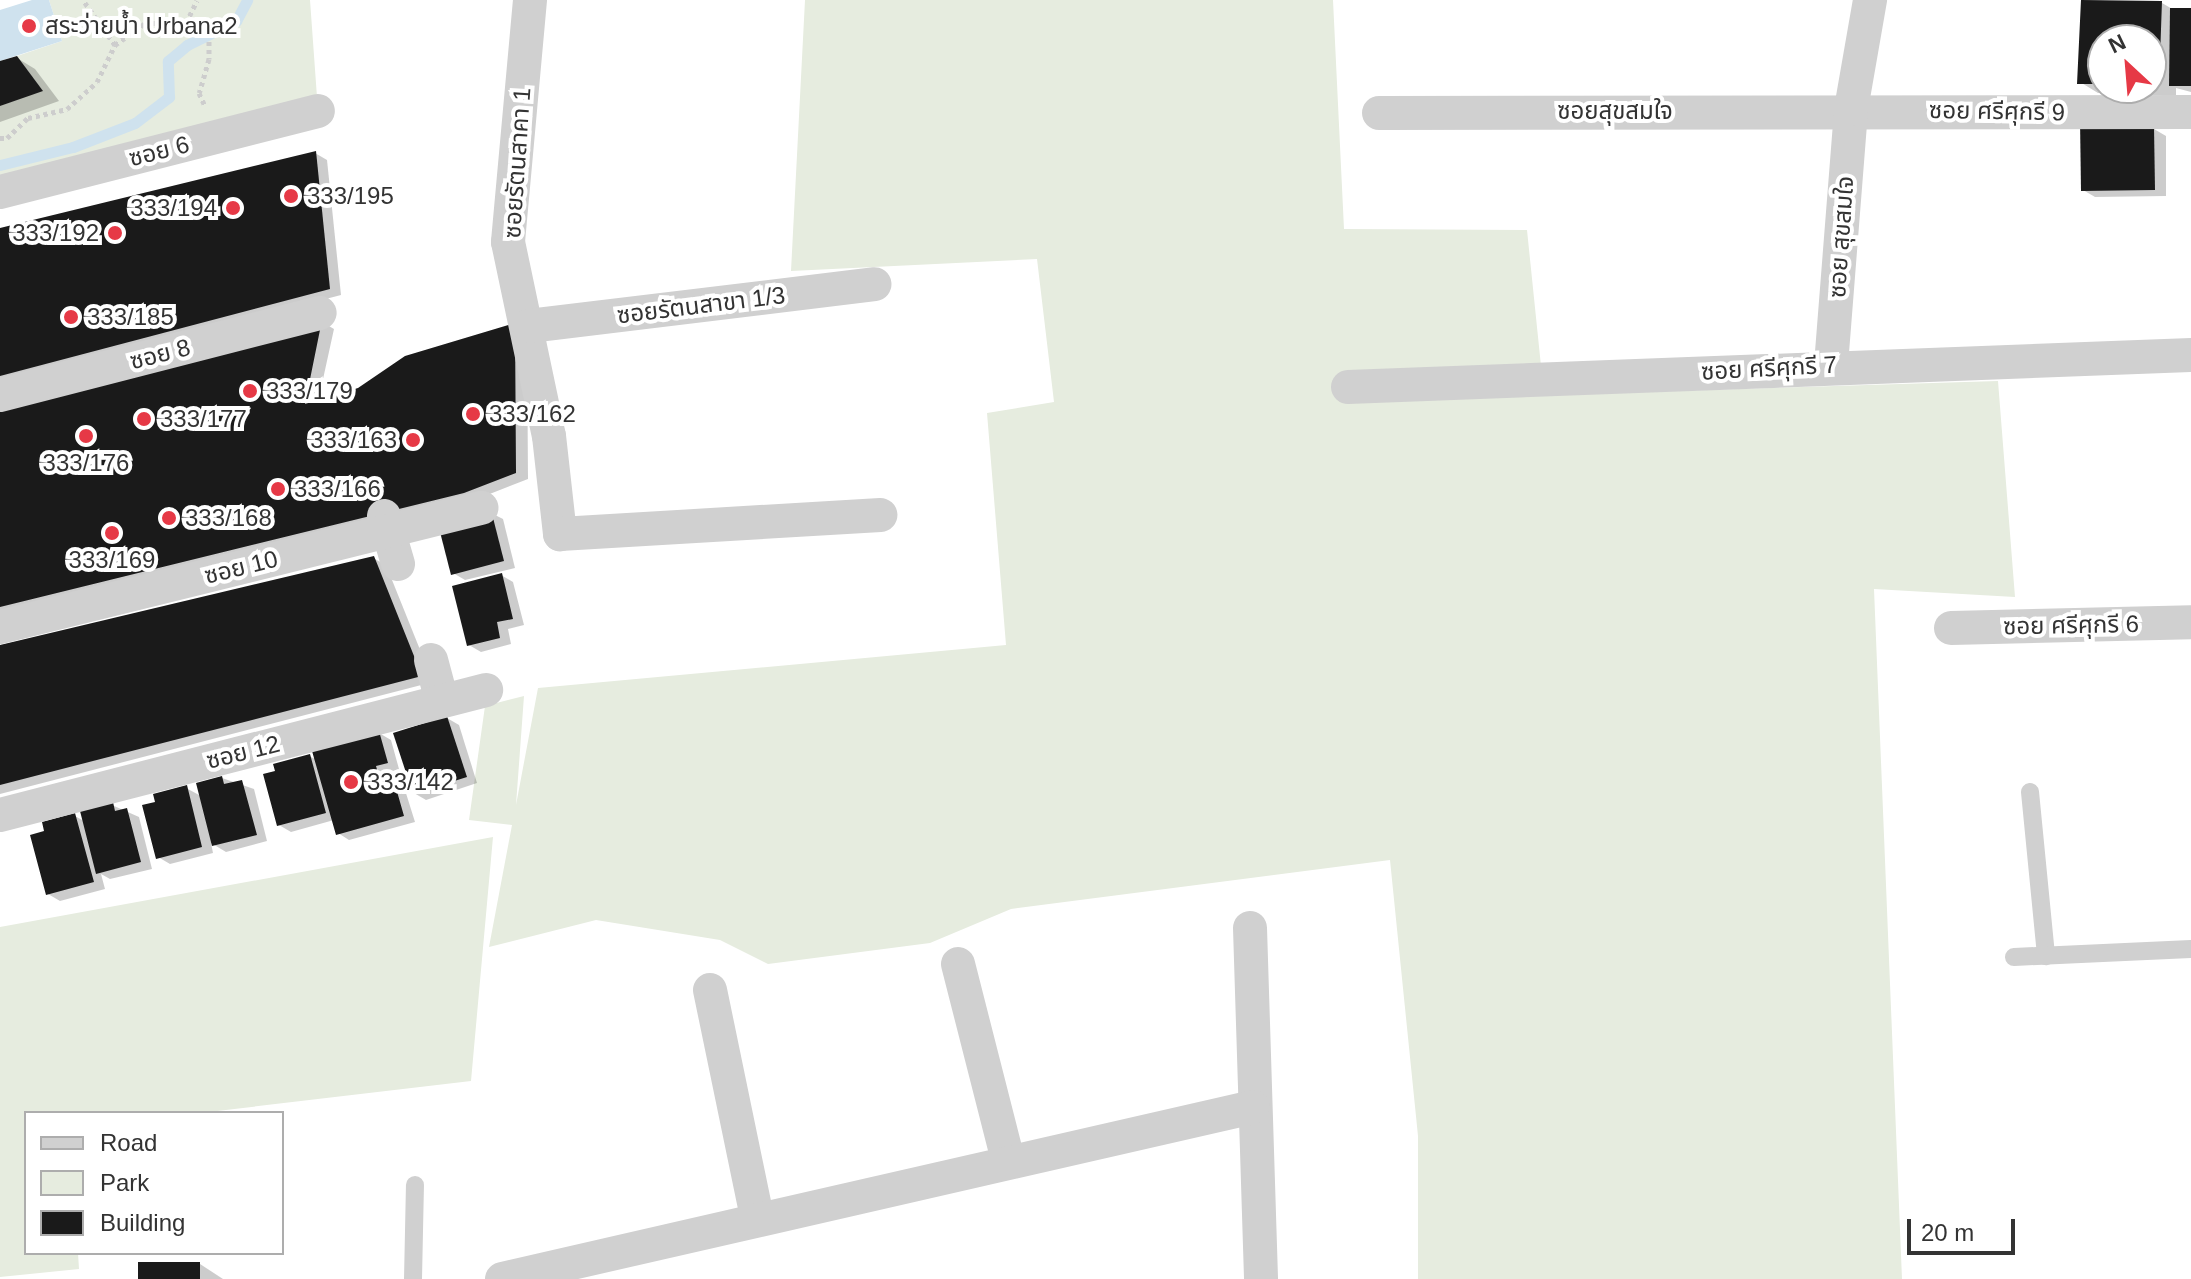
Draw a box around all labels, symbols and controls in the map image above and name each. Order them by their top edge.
place label: สระว่ายน้ำ Urbana2 [45,12,238,40]
marker: สระว่ายน้ำ Urbana2 [20,17,38,35]
north arrow [2087,24,2167,104]
text: N [2105,29,2130,58]
street label: ซอยรัตนสาคา 1 [497,87,537,239]
street label: ซอย ศรีศุกรี 9 [1929,95,2065,127]
street label: ซอยสุขสมใจ [1557,97,1673,125]
street label: ซอย 6 [126,130,192,172]
street label: ซอย สุขสมใจ [1822,175,1860,299]
place label: 333/195 [307,182,394,210]
marker: 333/195 [282,187,300,205]
place label: 333/194 [130,194,217,222]
marker: 333/194 [224,199,242,217]
place label: 333/192 [12,219,99,247]
marker: 333/192 [106,224,124,242]
street label: ซอยรัตนสาขา 1/3 [615,280,787,330]
place label: 333/185 [87,303,174,331]
marker: 333/185 [62,308,80,326]
street label: ซอย 8 [127,333,193,375]
street label: ซอย ศรีศุกรี 7 [1700,350,1838,386]
place label: 333/179 [266,377,353,405]
marker: 333/179 [241,382,259,400]
place label: 333/162 [489,400,576,428]
place label: 333/177 [160,405,247,433]
marker: 333/162 [464,405,482,423]
marker: 333/177 [135,410,153,428]
place label: 333/163 [310,426,397,454]
marker: 333/176 [77,427,95,445]
marker: 333/163 [404,431,422,449]
place label: 333/176 [43,449,129,477]
place label: 333/166 [294,475,381,503]
marker: 333/166 [269,480,287,498]
place label: 333/168 [185,504,272,532]
marker: 333/168 [160,509,178,527]
marker: 333/169 [103,524,121,542]
street label: ซอย 10 [201,544,281,590]
place label: 333/169 [69,546,155,574]
street label: ซอย ศรีศุกรี 6 [2003,609,2139,641]
street label: ซอย 12 [203,729,283,775]
place label: 333/142 [367,768,454,796]
marker: 333/142 [342,773,360,791]
legend [24,1111,284,1255]
text: Road [100,1129,157,1156]
text: Park [100,1169,149,1196]
scale bar [1911,1203,2019,1253]
text: Building [100,1209,185,1236]
text: 20 m [1921,1219,1974,1246]

